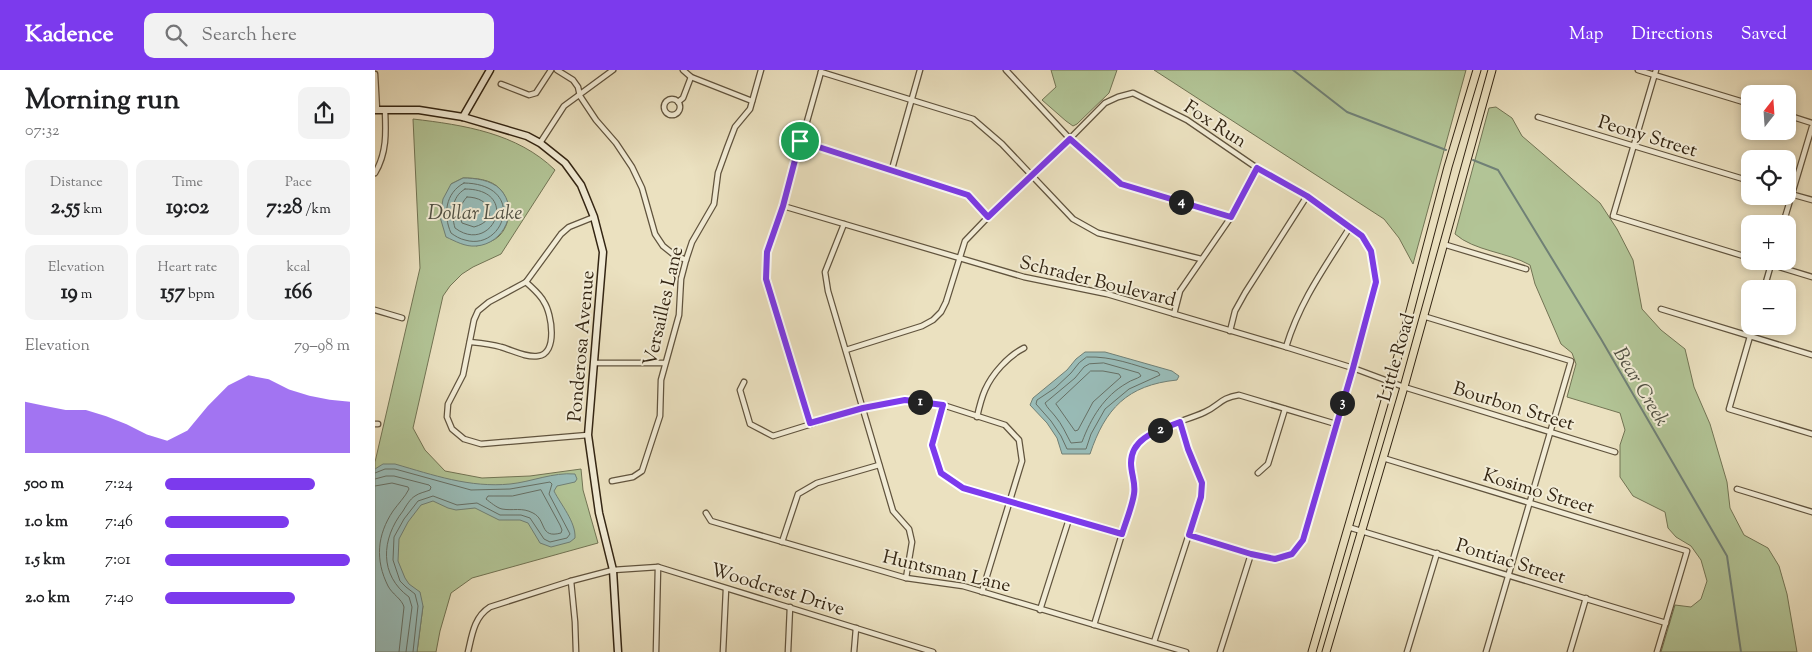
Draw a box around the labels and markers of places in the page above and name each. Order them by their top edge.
pin [779,120,821,162]
pin: 4 [1169,190,1193,214]
pin: 1 [907,390,933,414]
pin: 3 [1329,390,1355,416]
pin: 2 [1147,418,1173,442]

